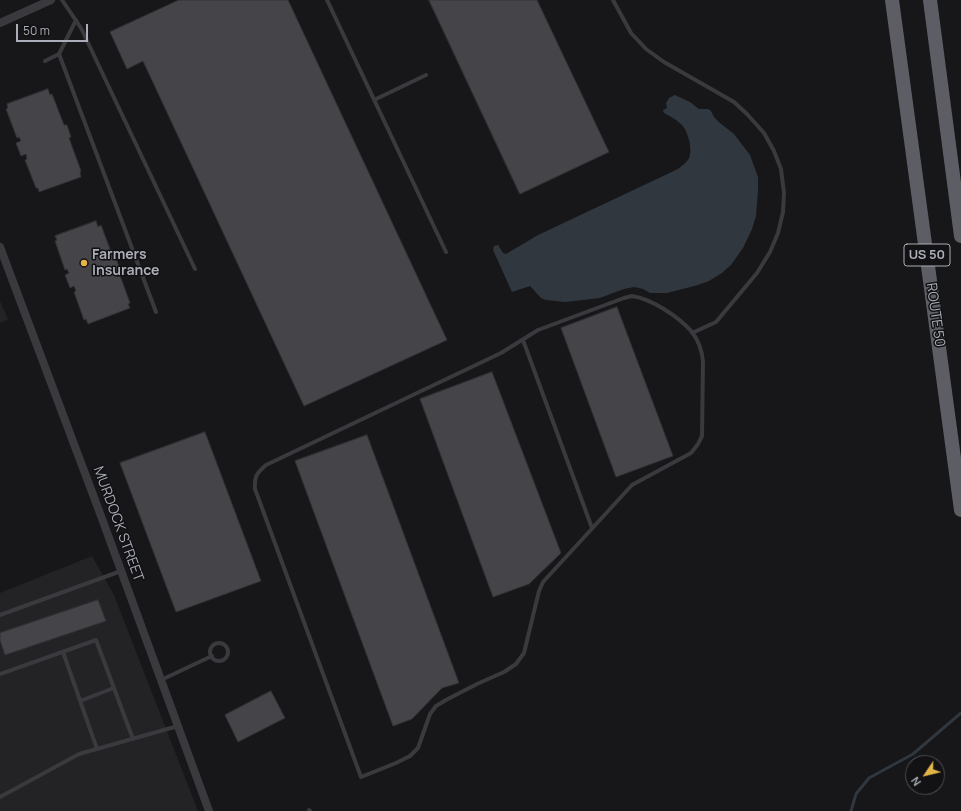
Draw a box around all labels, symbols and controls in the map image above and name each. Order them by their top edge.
scale bar [18,16,90,42]
text: 50 m [23,22,50,39]
road number: US 50 [904,244,950,266]
place label: Farmers Insurance [92,247,159,280]
marker: Farmers Insurance [79,258,89,268]
street label: ROUTE 50 [922,282,948,348]
street label: MURDOCK STREET [89,464,147,584]
north arrow [905,755,945,795]
text: N [907,774,924,789]

